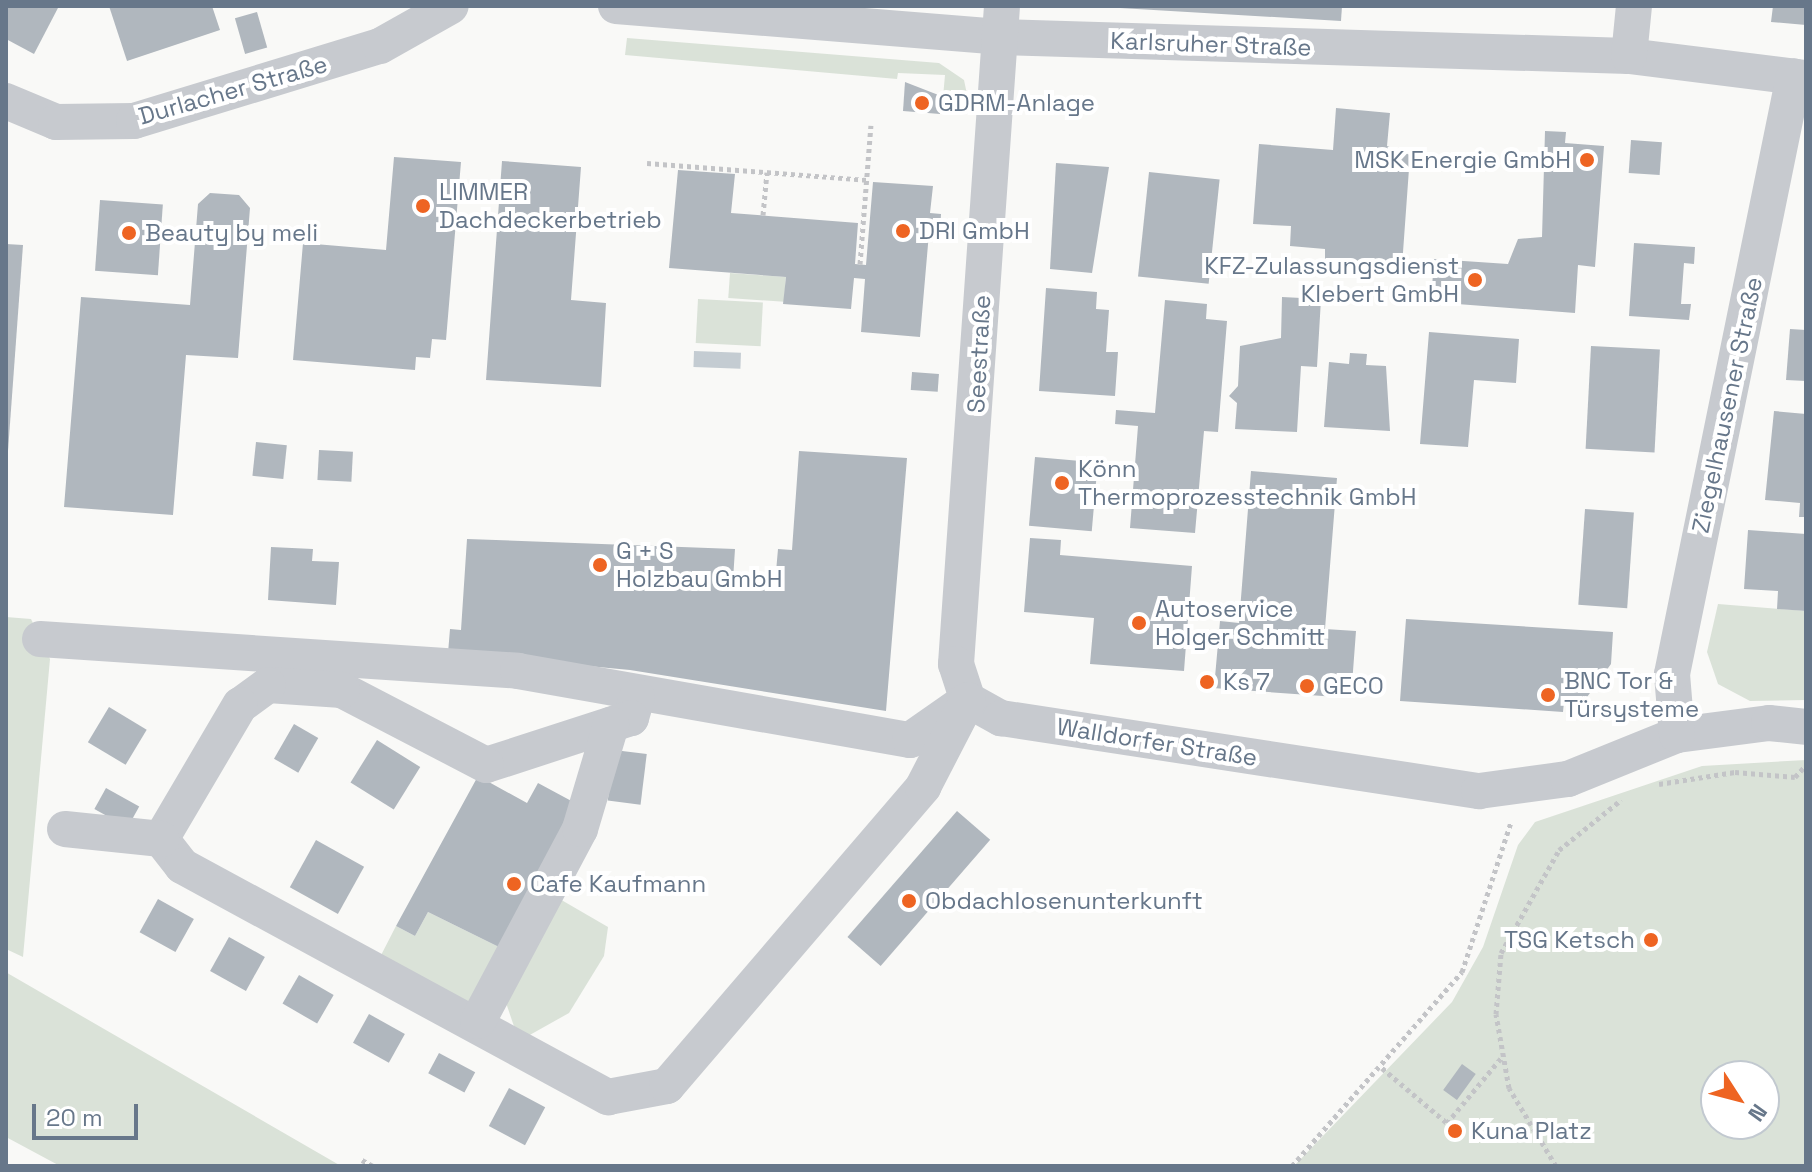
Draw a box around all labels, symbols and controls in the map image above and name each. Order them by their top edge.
street label: Karlsruher Straße [1110,26,1312,62]
street label: Durlacher Straße [135,49,331,131]
place label: GDRM-Anlage [938,89,1095,117]
marker: GDRM-Anlage [913,94,931,112]
place label: MSK Energie GmbH [1354,146,1571,174]
marker: MSK Energie GmbH [1578,151,1596,169]
place label: LIMMER Dachdeckerbetrieb [439,178,662,234]
marker: LIMMER Dachdeckerbetrieb [414,197,432,215]
place label: DRI GmbH [919,217,1030,245]
place label: Beauty by meli [145,219,318,247]
marker: DRI GmbH [894,222,912,240]
marker: Beauty by meli [120,224,138,242]
place label: KFZ-Zulassungsdienst Klebert GmbH [1204,252,1459,308]
marker: KFZ-Zulassungsdienst Klebert GmbH [1466,271,1484,289]
street label: Ziegelhausener Straße [1686,274,1768,536]
street label: Seestraße [962,294,996,414]
place label: Könn Thermoprozesstechnik GmbH [1078,455,1417,511]
marker: Könn Thermoprozesstechnik GmbH [1053,474,1071,492]
place label: G + S Holzbau GmbH [616,537,782,593]
marker: G + S Holzbau GmbH [591,556,609,574]
place label: Autoservice Holger Schmitt [1155,595,1325,651]
marker: Autoservice Holger Schmitt [1130,614,1148,632]
place label: BNC Tor & Türsysteme [1564,667,1699,723]
place label: Ks 7 [1223,668,1270,696]
place label: GECO [1323,672,1384,700]
marker: Ks 7 [1198,673,1216,691]
marker: GECO [1298,677,1316,695]
marker: BNC Tor & Türsysteme [1539,686,1557,704]
street label: Walldorfer Straße [1055,712,1259,772]
place label: Cafe Kaufmann [530,870,706,898]
marker: Cafe Kaufmann [505,875,523,893]
place label: Obdachlosenunterkunft [925,887,1203,915]
marker: Obdachlosenunterkunft [900,892,918,910]
place label: TSG Ketsch [1504,926,1635,954]
marker: TSG Ketsch [1642,931,1660,949]
north arrow [1700,1060,1780,1140]
scale bar [36,1088,142,1138]
text: N [1742,1099,1773,1127]
text: 20 m [46,1102,103,1133]
place label: Kuna Platz [1471,1117,1592,1145]
marker: Kuna Platz [1446,1122,1464,1140]

